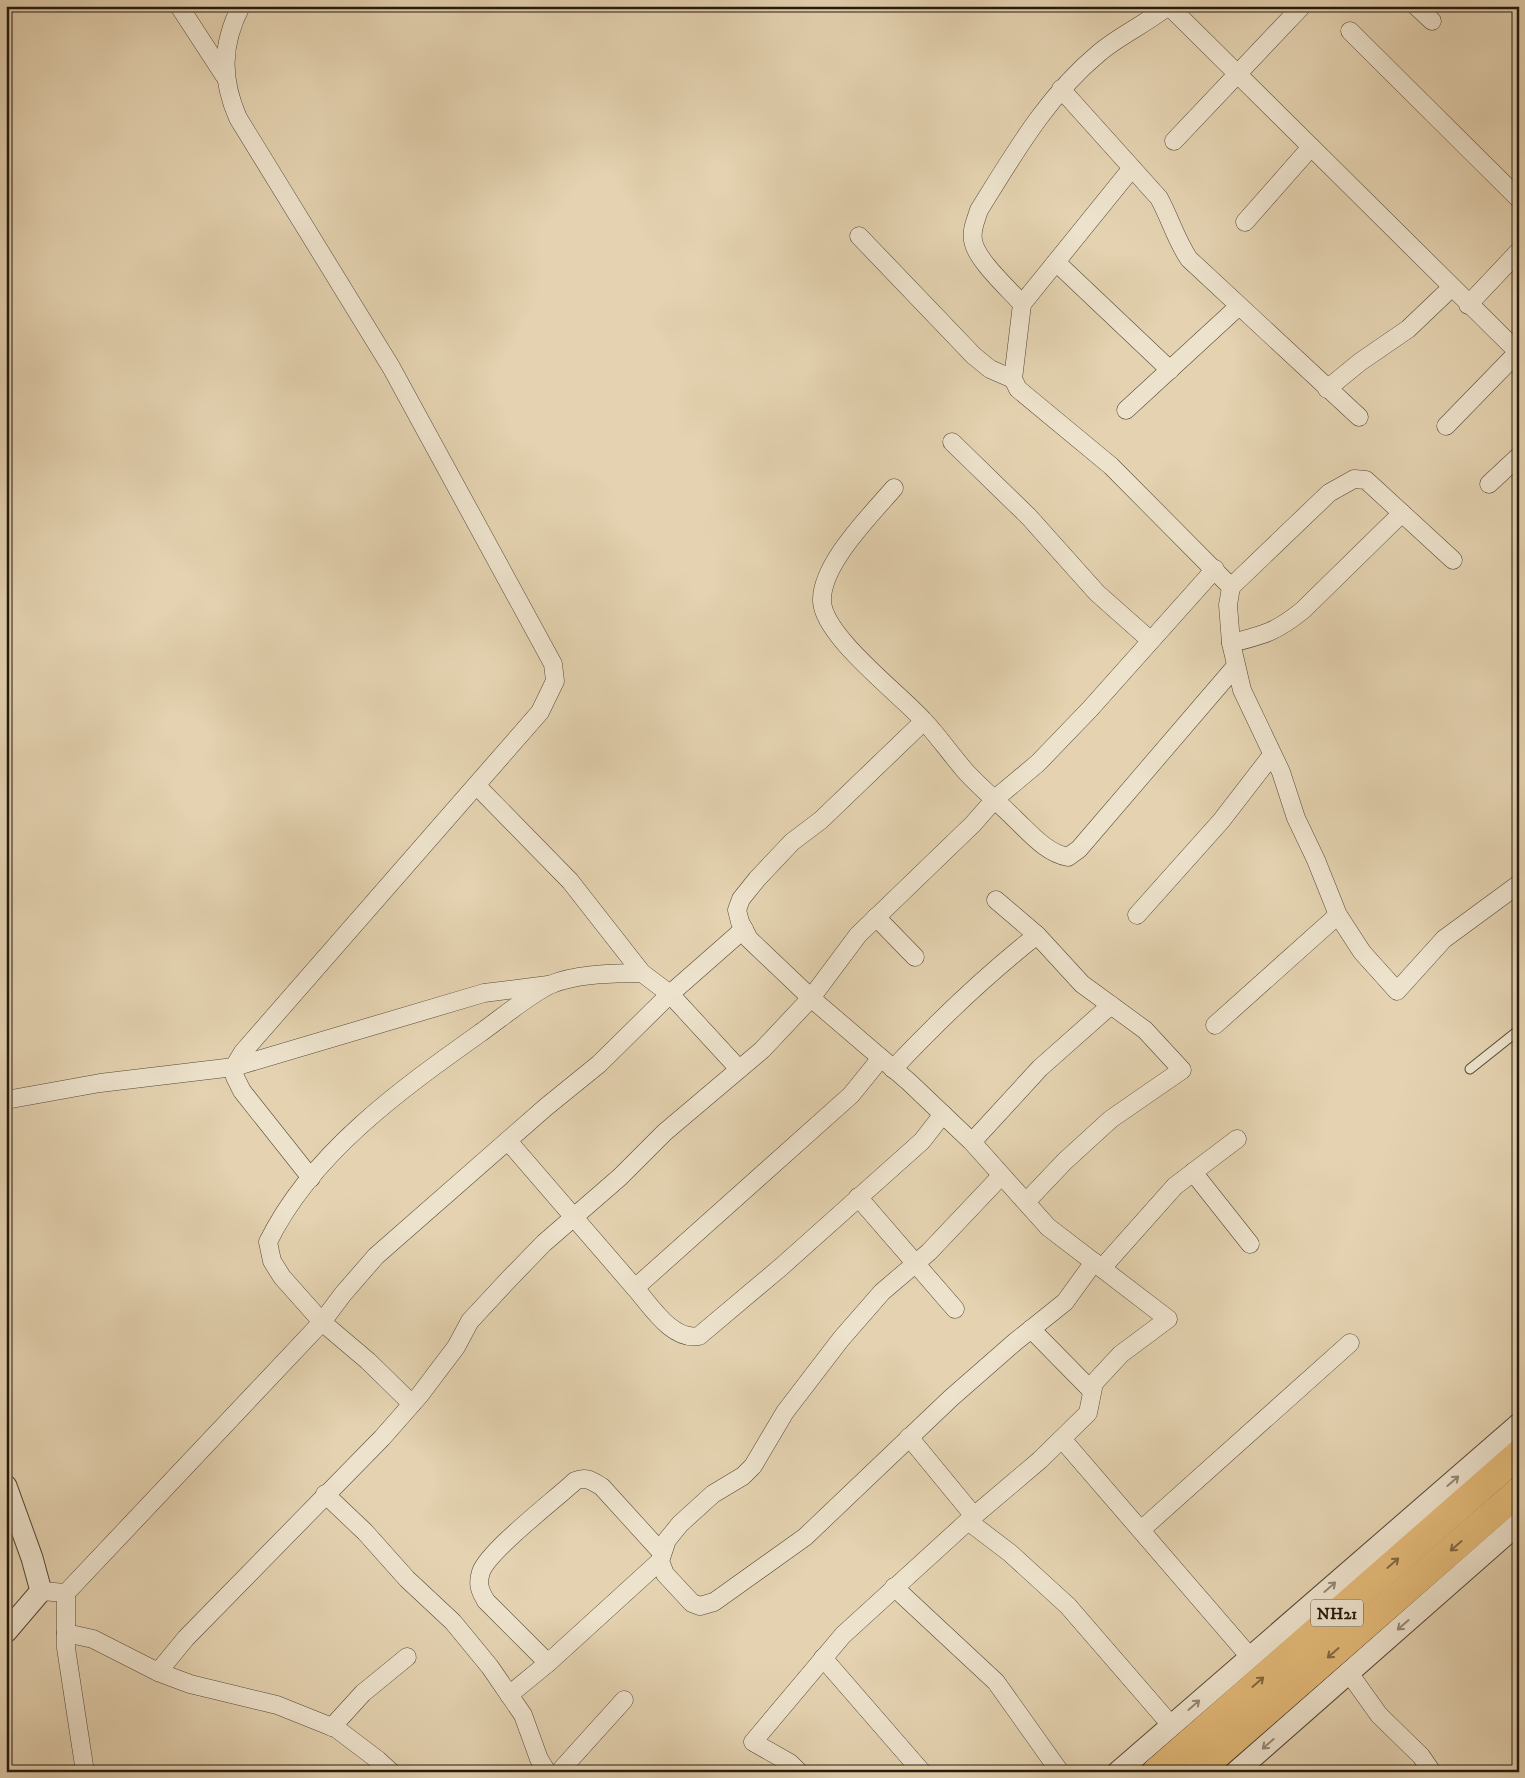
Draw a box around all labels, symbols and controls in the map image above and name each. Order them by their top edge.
one-way arrow [1447,1475,1460,1487]
one-way arrow [1449,1540,1462,1552]
one-way arrow [1387,1558,1400,1569]
one-way arrow [1324,1582,1337,1593]
road number: NH21 [1311,1600,1363,1626]
one-way arrow [1397,1619,1410,1631]
one-way arrow [1327,1647,1340,1659]
one-way arrow [1251,1677,1264,1688]
one-way arrow [1188,1699,1201,1711]
one-way arrow [1262,1738,1275,1750]

